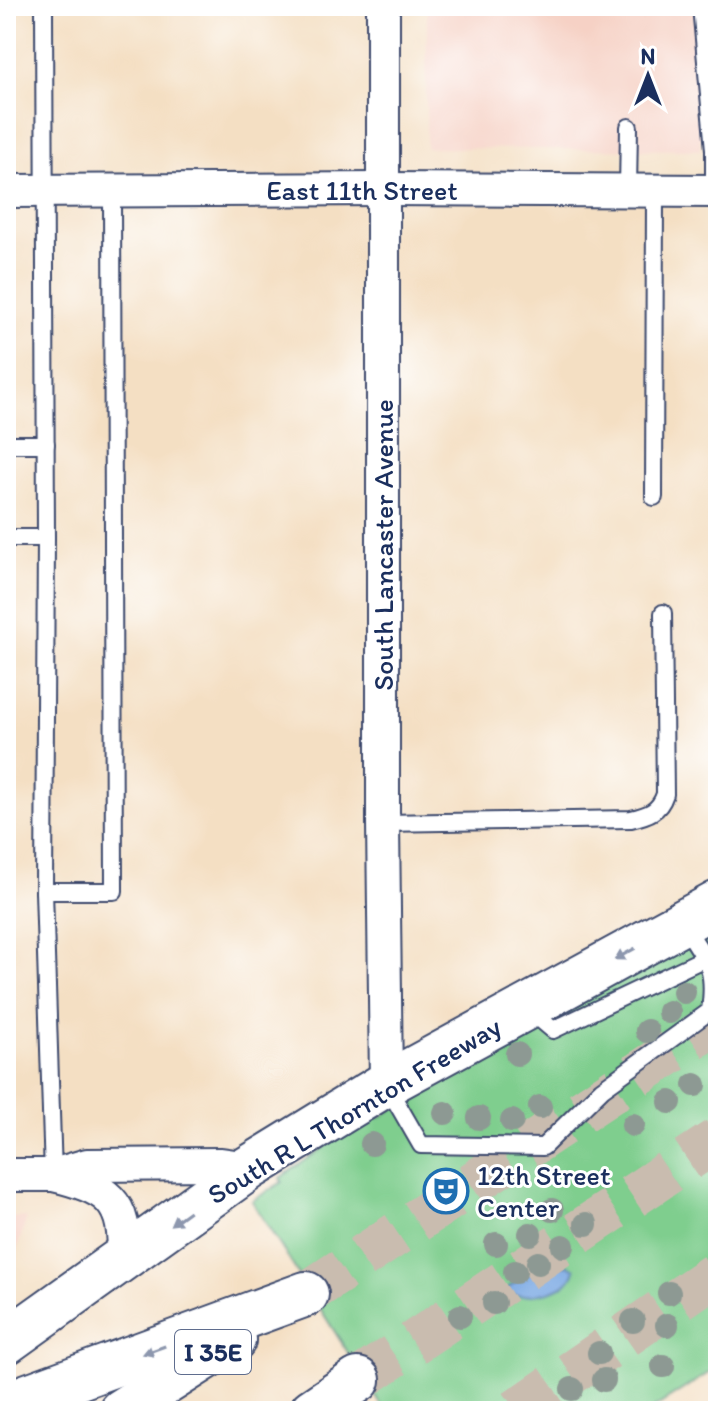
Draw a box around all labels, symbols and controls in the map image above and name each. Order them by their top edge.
north arrow [608,36,688,116]
text: N [641,43,655,70]
street label: East 11th Street [266,173,458,207]
street label: South Lancaster Avenue [366,399,400,691]
one-way arrow [614,946,636,960]
street label: South R L Thornton Freeway [201,1009,507,1211]
place label: 12th Street Center [477,1158,610,1224]
theatre icon: 12th Street Center [422,1167,470,1215]
one-way arrow [169,1210,190,1225]
road number: I 35E [175,1330,251,1374]
one-way arrow [142,1344,166,1356]

